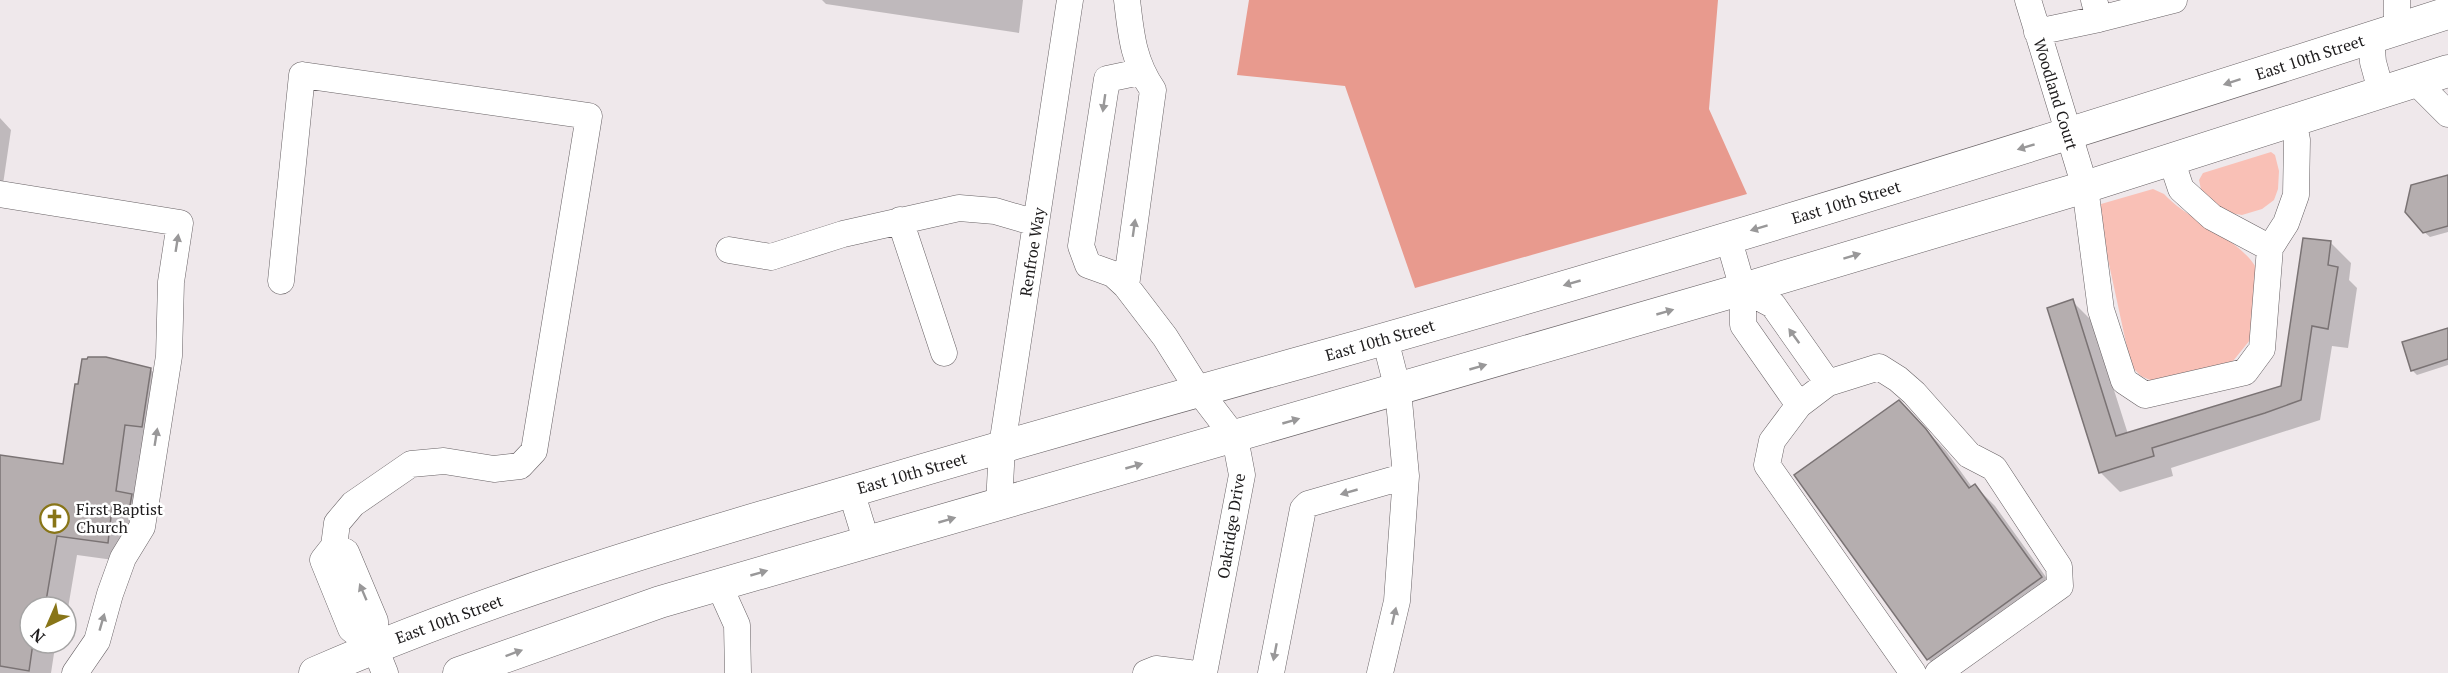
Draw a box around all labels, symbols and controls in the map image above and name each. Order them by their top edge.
street label: East 10th Street [2253,29,2367,85]
street label: Woodland Court [2029,35,2083,153]
one-way arrow [2223,78,2241,87]
one-way arrow [1099,94,1108,113]
one-way arrow [2017,143,2035,152]
street label: East 10th Street [1789,175,1903,229]
street label: Renfroe Way [1014,205,1050,298]
one-way arrow [1130,218,1139,237]
one-way arrow [1750,224,1768,233]
one-way arrow [173,234,182,253]
one-way arrow [1843,251,1861,260]
one-way arrow [1563,279,1581,288]
one-way arrow [1656,307,1674,316]
street label: East 10th Street [1323,314,1437,366]
one-way arrow [1788,328,1800,344]
one-way arrow [1469,362,1487,371]
one-way arrow [1282,416,1300,425]
one-way arrow [152,427,161,446]
street label: East 10th Street [855,447,969,499]
one-way arrow [1125,461,1143,470]
street label: Oakridge Drive [1212,472,1250,580]
one-way arrow [1340,488,1359,498]
place label: First Baptist Church [76,498,163,538]
church icon: First Baptist Church [39,502,71,534]
one-way arrow [938,515,956,524]
one-way arrow [750,568,768,578]
one-way arrow [358,583,367,601]
street label: East 10th Street [392,589,506,649]
north arrow [18,595,78,655]
one-way arrow [1389,607,1399,625]
one-way arrow [98,613,107,631]
text: N [26,624,50,648]
one-way arrow [1270,642,1279,661]
one-way arrow [505,647,523,657]

